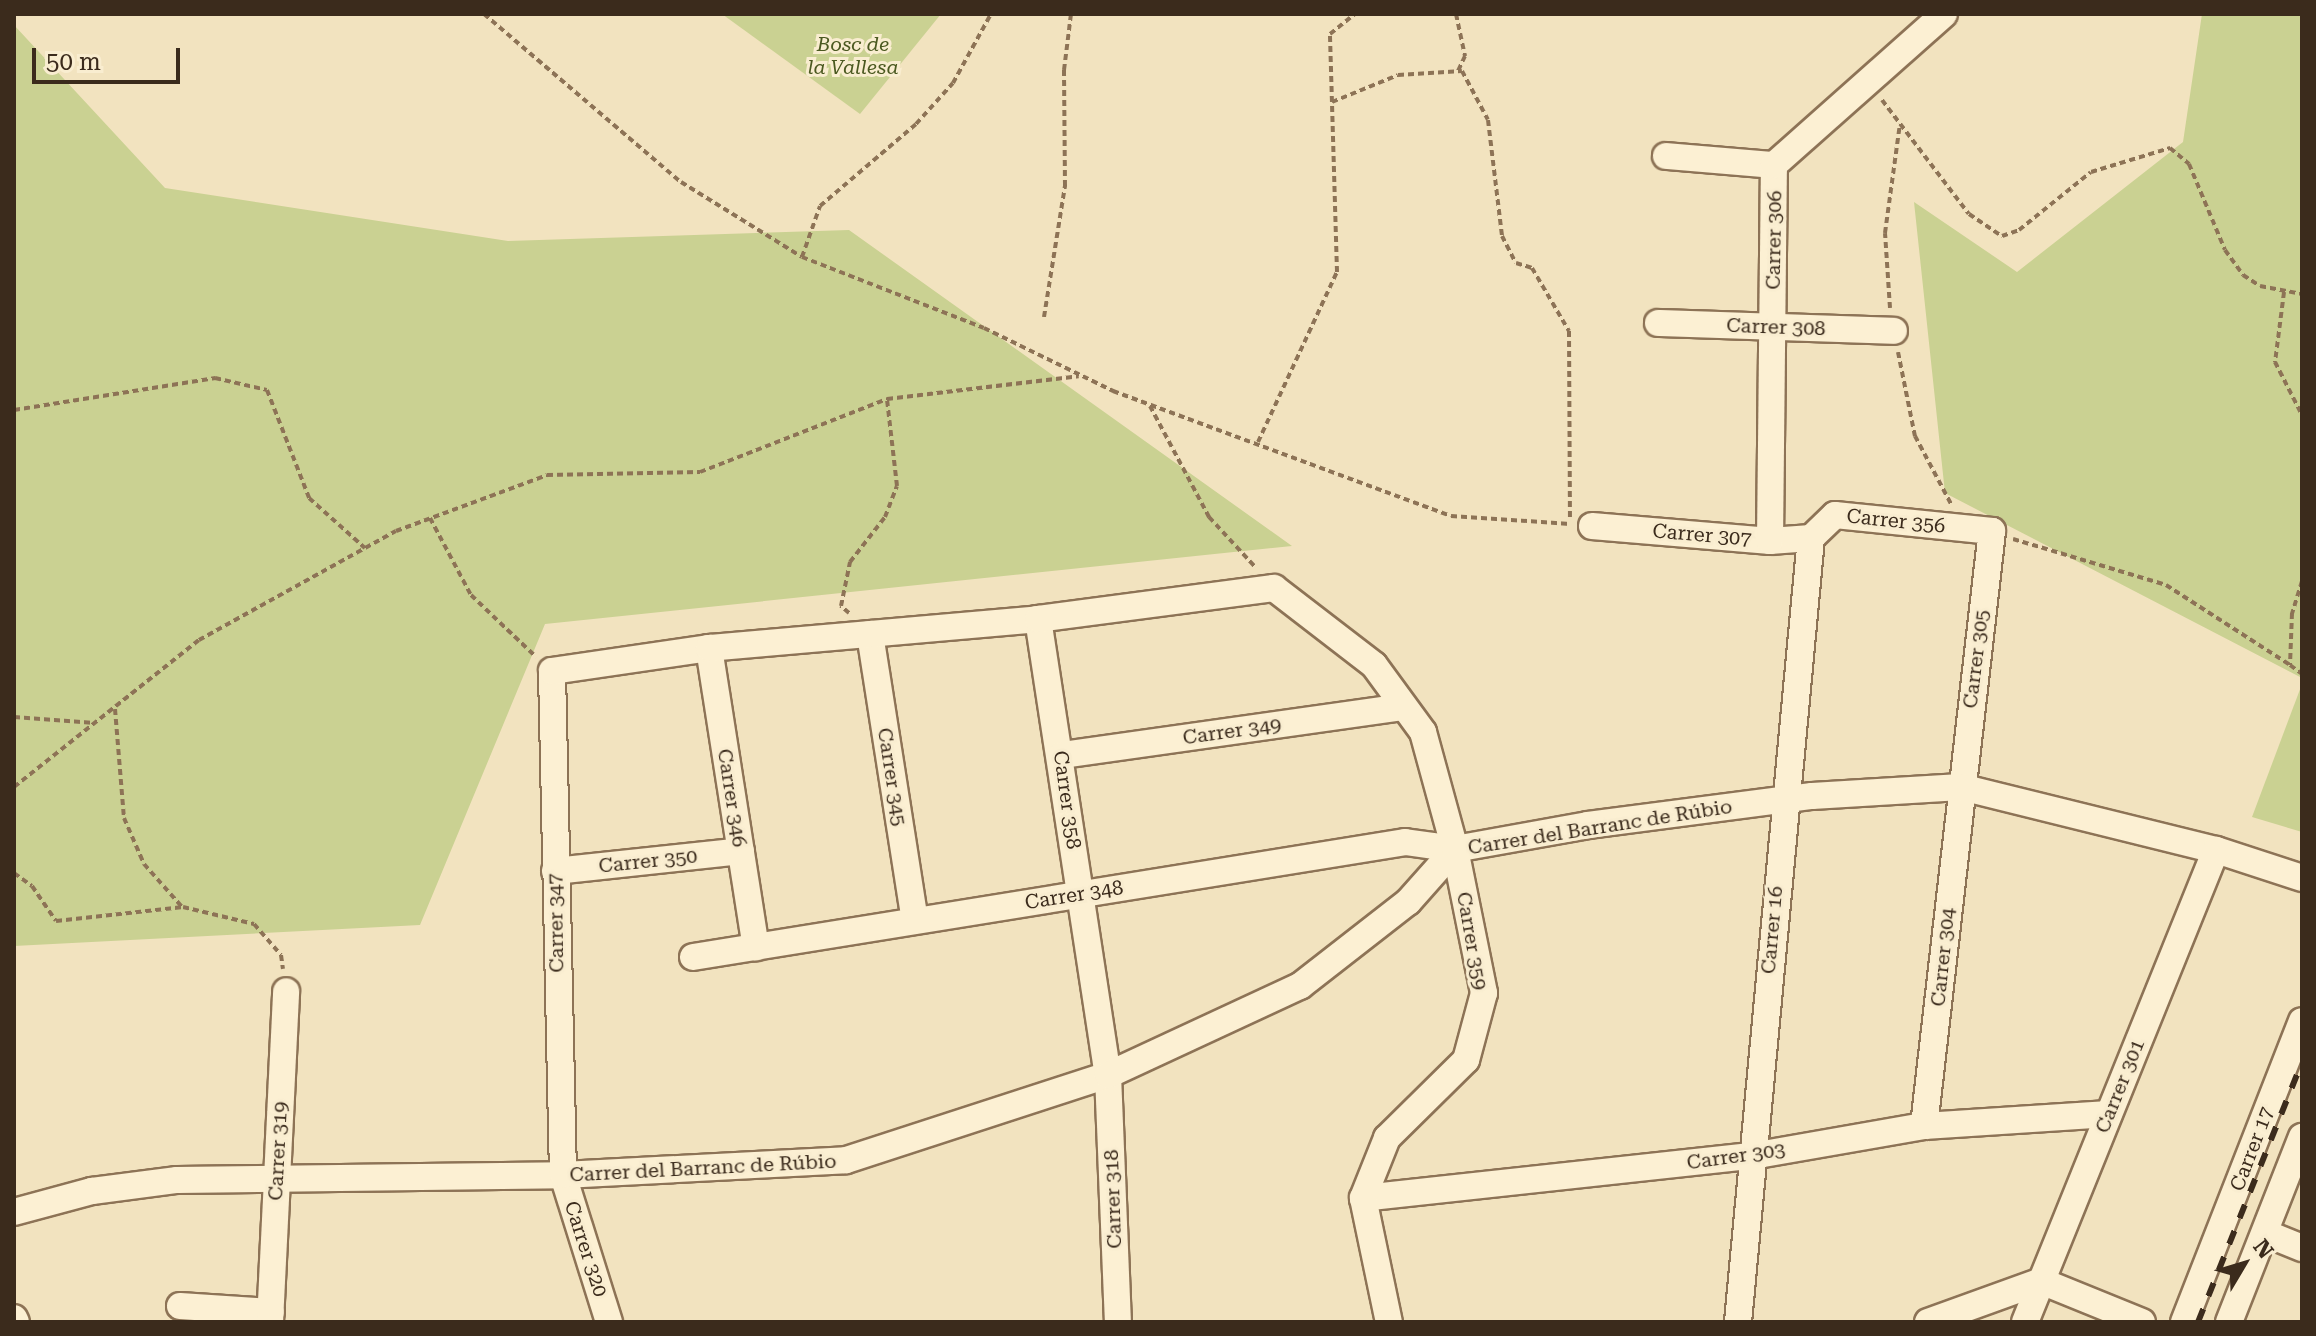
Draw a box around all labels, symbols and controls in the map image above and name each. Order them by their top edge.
scale bar [36,32,184,82]
park label: Bosc de la Vallesa [808,33,898,80]
text: 50 m [46,48,101,76]
street label: Carrer 306 [1761,190,1787,290]
street label: Carrer 308 [1726,313,1826,341]
street label: Carrer 356 [1845,504,1947,538]
street label: Carrer 307 [1652,519,1752,551]
street label: Carrer 305 [1958,608,1994,710]
street label: Carrer 349 [1181,712,1283,750]
street label: Carrer 345 [872,726,912,828]
street label: Carrer 346 [712,747,752,849]
street label: Carrer 358 [1048,749,1086,851]
street label: Carrer del Barranc de Rúbio [1466,794,1734,860]
street label: Carrer 350 [597,844,699,878]
street label: Carrer 347 [543,873,569,973]
street label: Carrer 348 [1023,875,1125,915]
street label: Carrer 16 [1756,885,1788,975]
street label: Carrer 359 [1452,890,1492,992]
street label: Carrer 304 [1926,906,1960,1008]
street label: Carrer 301 [2090,1035,2150,1137]
street label: Carrer 319 [263,1101,293,1201]
street label: Carrer 17 [2225,1104,2279,1194]
street label: Carrer 303 [1685,1137,1787,1175]
street label: Carrer del Barranc de Rúbio [569,1149,837,1187]
street label: Carrer 318 [1099,1149,1127,1249]
street label: Carrer 320 [559,1198,613,1300]
north arrow [2204,1224,2284,1304]
text: N [2248,1235,2278,1263]

